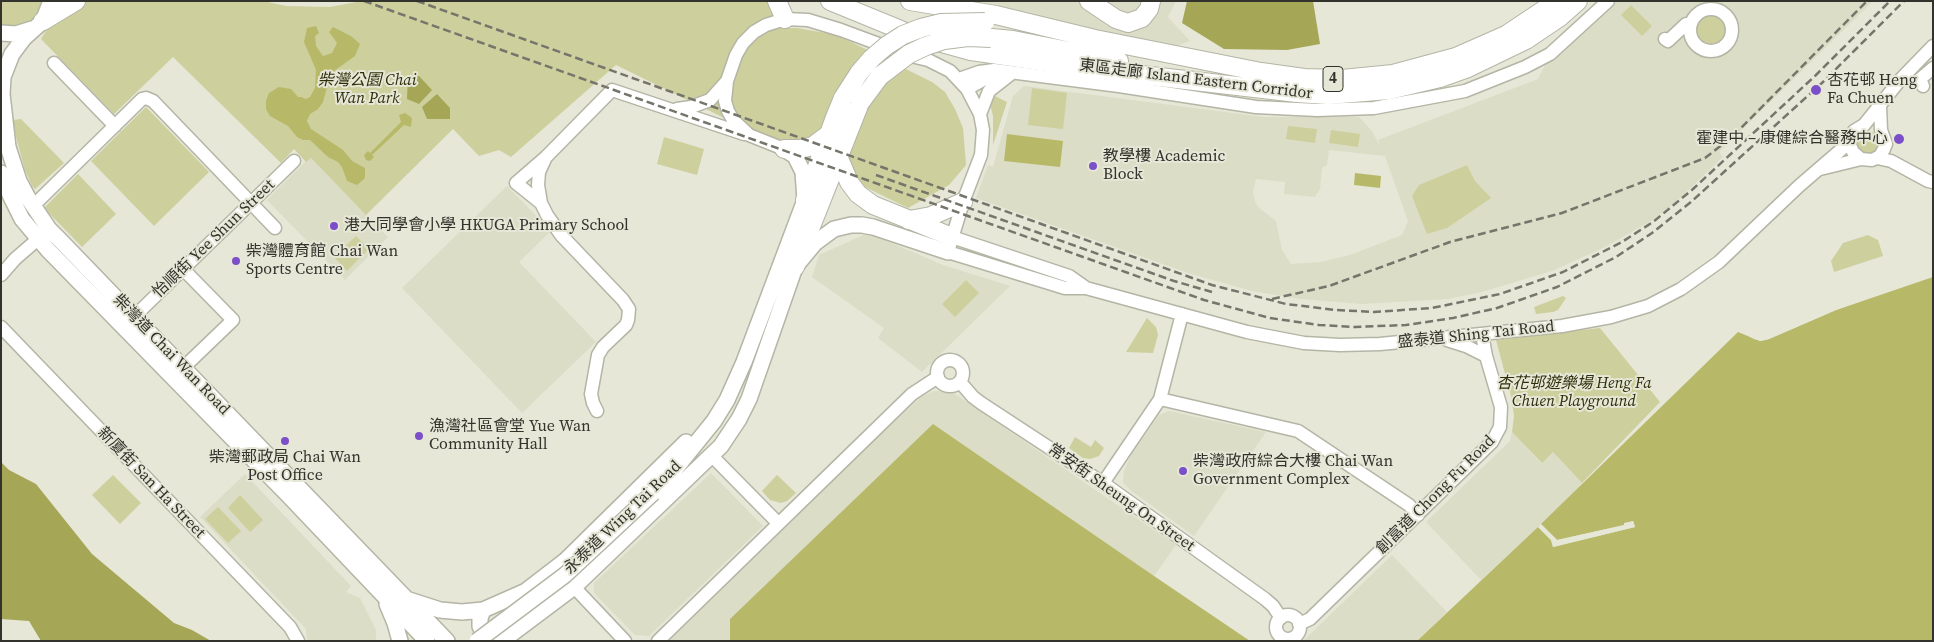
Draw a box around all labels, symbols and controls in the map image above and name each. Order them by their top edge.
street label: 東區走廊 Island Eastern Corridor [1078,56,1314,104]
road number: 4 [1323,66,1343,92]
park label: 柴灣公園 Chai Wan Park [317,71,417,109]
place label: 杏花邨 Heng Fa Chuen [1827,71,1917,109]
marker: 杏花邨 Heng Fa Chuen [1809,83,1823,97]
place label: 霍建中 – 康健綜合醫務中心 [1696,129,1888,149]
marker: 霍建中 – 康健綜合醫務中心 [1892,132,1906,146]
place label: 教學樓 Academic Block [1103,147,1225,185]
marker: 教學樓 Academic Block [1087,160,1099,172]
street label: 怡順街 Yee Shun Street [149,176,279,302]
place label: 港大同學會小學 HKUGA Primary School [344,216,629,236]
marker: 港大同學會小學 HKUGA Primary School [328,220,340,232]
place label: 柴灣體育館 Chai Wan Sports Centre [246,242,398,280]
marker: 柴灣體育館 Chai Wan Sports Centre [230,255,242,267]
street label: 柴灣道 Chai Wan Road [108,291,234,419]
street label: 盛泰道 Shing Tai Road [1397,317,1555,353]
park label: 杏花邨遊樂場 Heng Fa Chuen Playground [1496,374,1652,412]
place label: 漁灣社區會堂 Yue Wan Community Hall [429,417,591,455]
street label: 新廈街 San Ha Street [93,423,209,543]
marker: 漁灣社區會堂 Yue Wan Community Hall [413,430,425,442]
street label: 創富道 Chong Fu Road [1373,432,1499,558]
marker: 柴灣郵政局 Chai Wan Post Office [279,435,291,447]
street label: 常安街 Sheung On Street [1044,440,1198,556]
place label: 柴灣郵政局 Chai Wan Post Office [209,448,361,486]
place label: 柴灣政府綜合大樓 Chai Wan Government Complex [1193,452,1393,490]
street label: 永泰道 Wing Tai Road [561,457,685,579]
marker: 柴灣政府綜合大樓 Chai Wan Government Complex [1177,465,1189,477]

